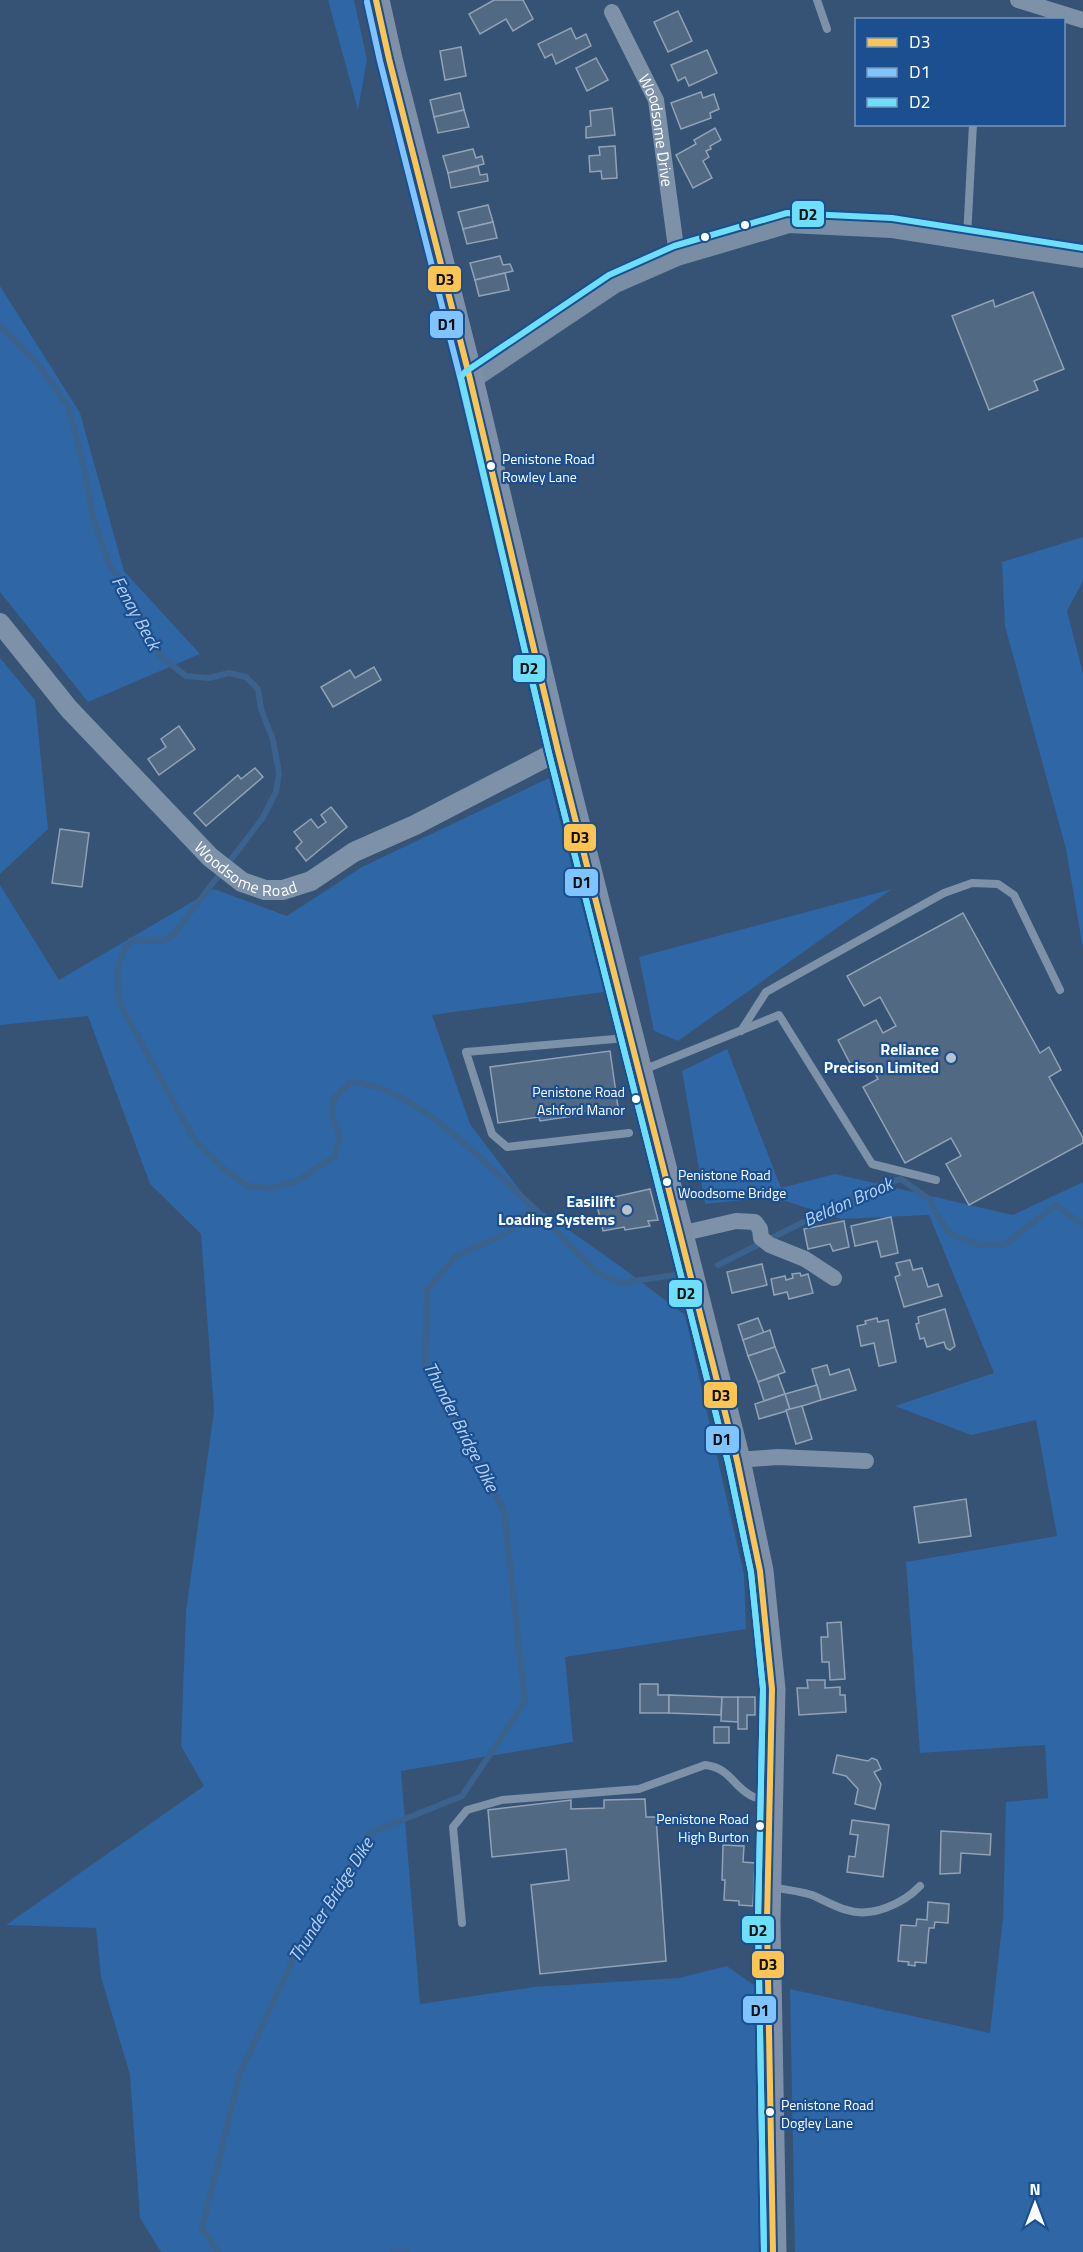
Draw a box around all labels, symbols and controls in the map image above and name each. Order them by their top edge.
legend [855,18,1065,126]
text: D3 [909,28,931,55]
text: D1 [909,58,931,85]
street label: Woodsome Drive [633,70,680,188]
text: D2 [909,88,931,115]
line badge: D2 [791,200,825,228]
text: D2 [798,202,818,226]
unlabelled marker [739,219,751,231]
unlabelled marker [699,231,711,243]
line badge: D3 [427,265,462,293]
text: D3 [435,267,455,291]
line badge: D1 [429,310,464,339]
text: D1 [437,312,457,336]
place label: Penistone Road Rowley Lane [502,448,595,487]
marker: Penistone Road Rowley Lane [485,460,497,472]
water label: Fenay Beck [105,571,169,656]
line badge: D2 [512,654,546,683]
text: D2 [519,656,539,680]
line badge: D3 [563,823,597,852]
text: D3 [570,825,590,849]
street label: Woodsome Road [189,836,300,902]
line badge: D1 [564,868,599,897]
text: D1 [572,870,592,894]
place label: Reliance Precison Limited [824,1037,939,1079]
marker: Reliance Precison Limited [944,1051,958,1065]
place label: Penistone Road Ashford Manor [532,1081,625,1120]
marker: Penistone Road Ashford Manor [630,1093,642,1105]
place label: Penistone Road Woodsome Bridge [678,1164,786,1203]
water label: Beldon Brook [799,1169,899,1233]
marker: Penistone Road Woodsome Bridge [661,1176,673,1188]
place label: Easilift Loading Systems [498,1189,615,1231]
marker: Easilift Loading Systems [620,1203,634,1217]
line badge: D2 [668,1279,703,1308]
text: D2 [676,1281,696,1305]
water label: Thunder Bridge Dike [417,1357,507,1498]
line badge: D3 [703,1381,738,1409]
text: D3 [711,1383,731,1407]
line badge: D1 [705,1425,740,1454]
text: D1 [712,1427,732,1451]
place label: Penistone Road High Burton [656,1808,749,1847]
marker: Penistone Road High Burton [754,1820,766,1832]
water label: Thunder Bridge Dike [281,1831,381,1967]
line badge: D2 [741,1915,775,1944]
text: D2 [748,1918,768,1942]
line badge: D3 [751,1950,785,1979]
text: D3 [758,1952,778,1976]
line badge: D1 [742,1995,777,2024]
text: D1 [750,1998,770,2022]
place label: Penistone Road Dogley Lane [781,2094,874,2133]
marker: Penistone Road Dogley Lane [764,2106,776,2118]
north arrow [1005,2174,1065,2234]
text: N [1029,2177,1041,2201]

